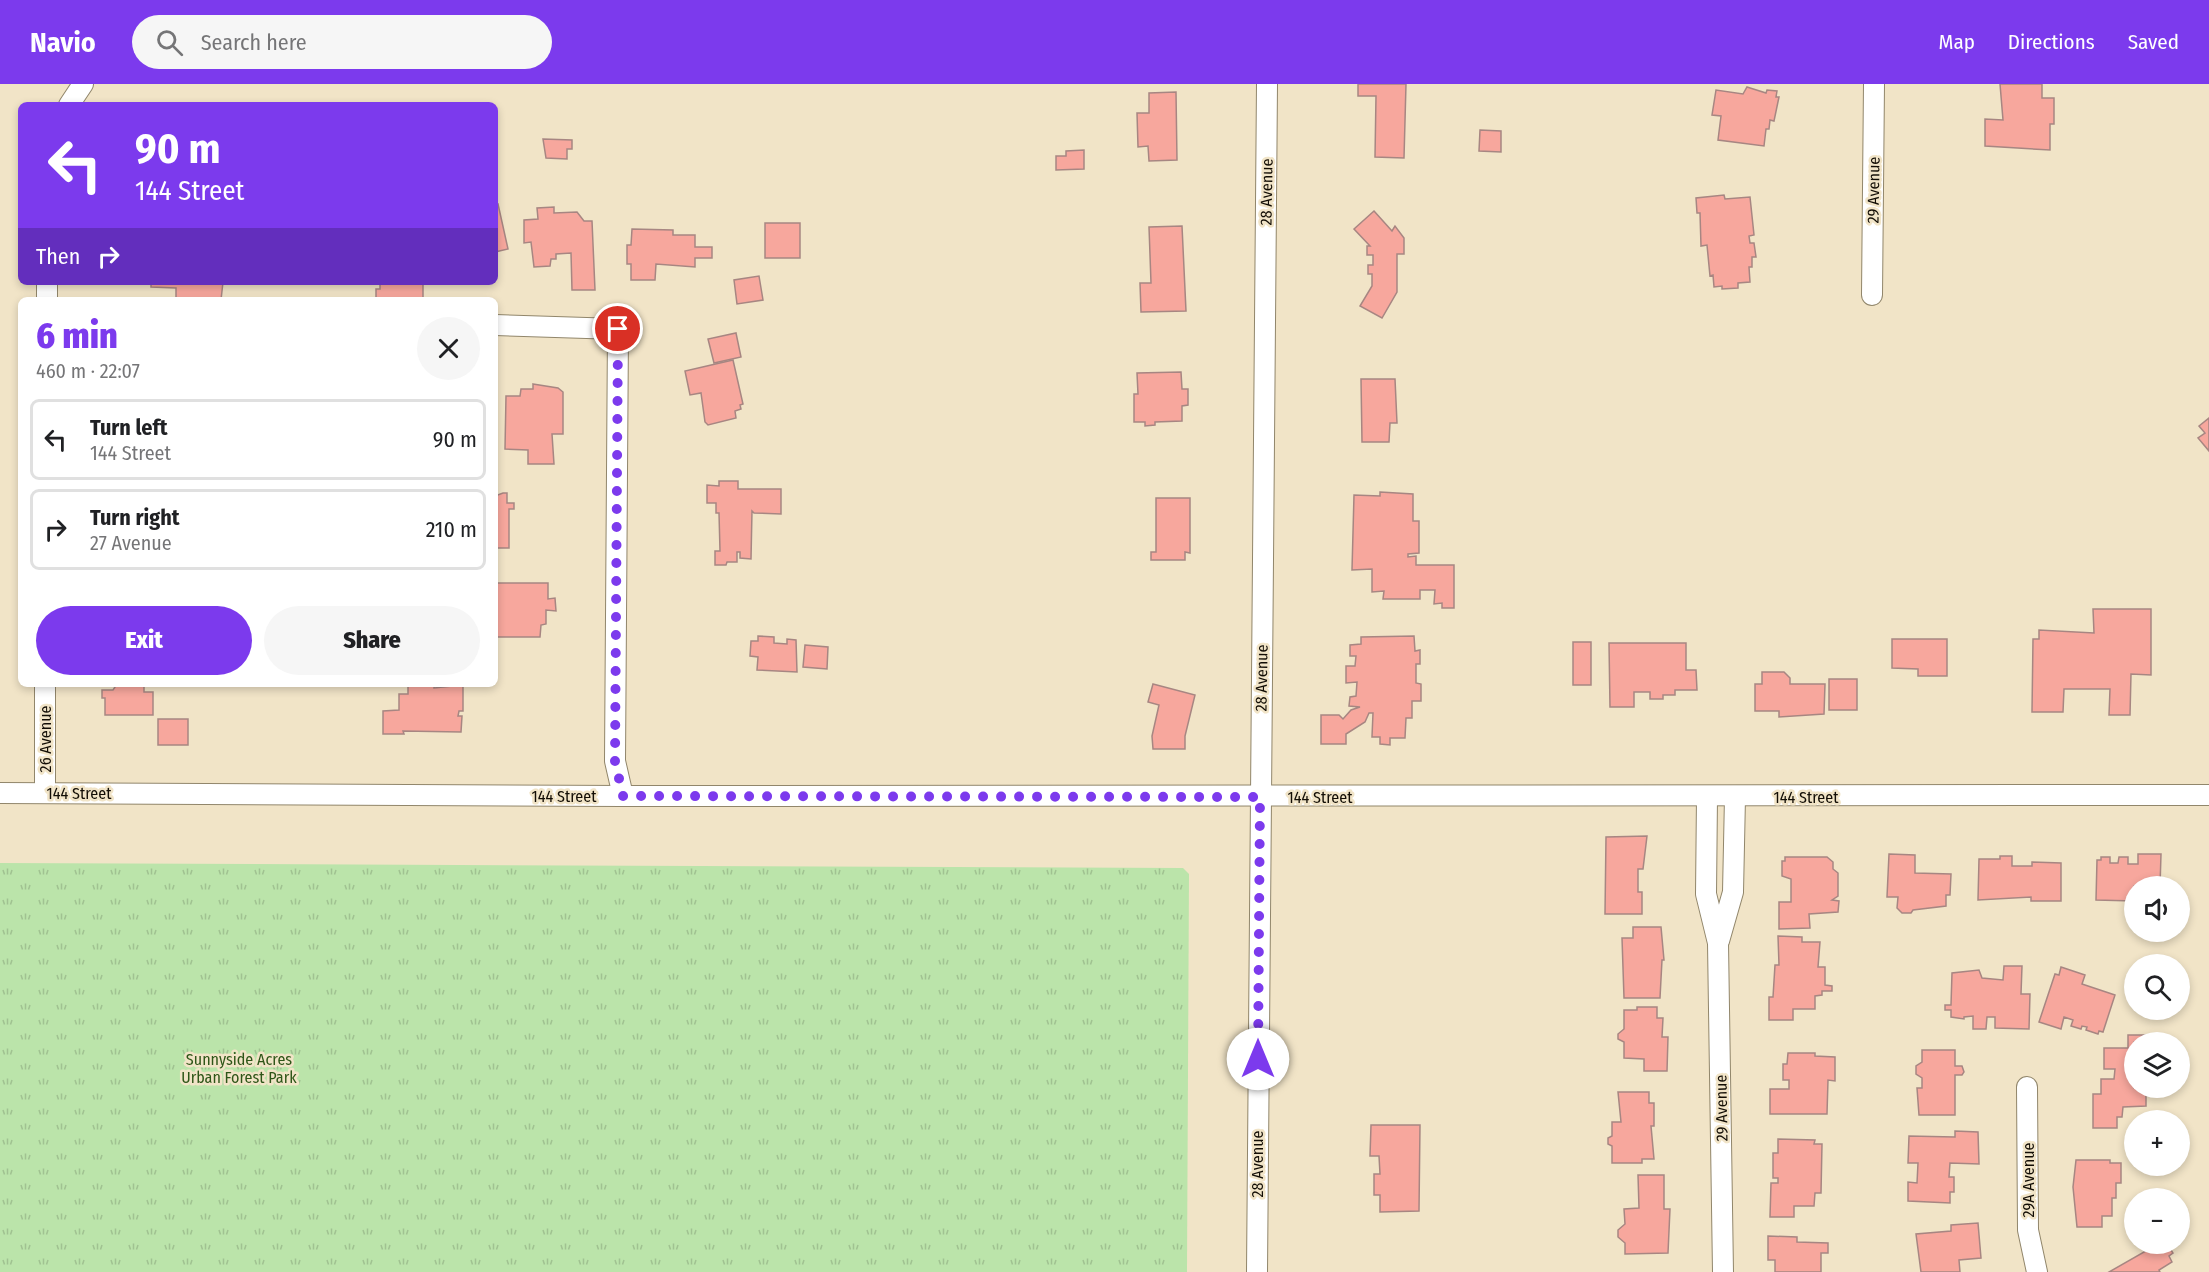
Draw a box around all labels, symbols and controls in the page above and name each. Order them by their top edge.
search box [132,15,552,69]
text: Navio [30,26,96,59]
icon: search [153,26,186,59]
text: Search here [201,29,307,56]
text: Map [1938,29,1975,55]
text: Directions [2008,29,2095,55]
text: Saved [2128,29,2179,55]
text: 90 m [135,124,220,174]
icon: left [36,126,114,204]
street label: 29 Avenue [1863,156,1884,223]
street label: 28 Avenue [1256,158,1277,226]
text: 144 Street [135,175,244,207]
icon: right [92,240,125,273]
text: Then [36,243,80,270]
pin [592,303,643,354]
icon: arrive [601,312,634,345]
text: 6 min [36,314,118,358]
button: close [417,317,480,380]
text: 460 m · 22:07 [36,359,140,383]
text: Turn left [90,414,168,441]
icon: left [39,423,72,456]
text: 90 m [433,426,477,453]
text: 144 Street [90,441,171,465]
text: Turn right [90,504,179,531]
icon: right [39,513,72,546]
text: 210 m [426,516,477,543]
text: 27 Avenue [90,531,172,555]
button: Exit [36,606,252,675]
button: Share [264,606,480,675]
street label: 28 Avenue [1251,644,1272,712]
street label: 26 Avenue [36,705,55,772]
street label: 144 Street [47,784,112,803]
street label: 144 Street [532,787,597,806]
street label: 144 Street [1288,788,1353,807]
street label: 144 Street [1774,788,1839,807]
map controls [2124,876,2190,1254]
button: sound [2124,876,2190,942]
button: search [2124,954,2190,1020]
position arrow [1226,1027,1290,1091]
button: layers [2124,1032,2190,1098]
park label: Sunnyside Acres Urban Forest Park [181,1050,297,1087]
street label: 29 Avenue [1711,1074,1732,1141]
button: + [2124,1110,2190,1176]
street label: 28 Avenue [1248,1130,1267,1197]
street label: 29A Avenue [2019,1143,2038,1217]
button: − [2124,1188,2190,1254]

